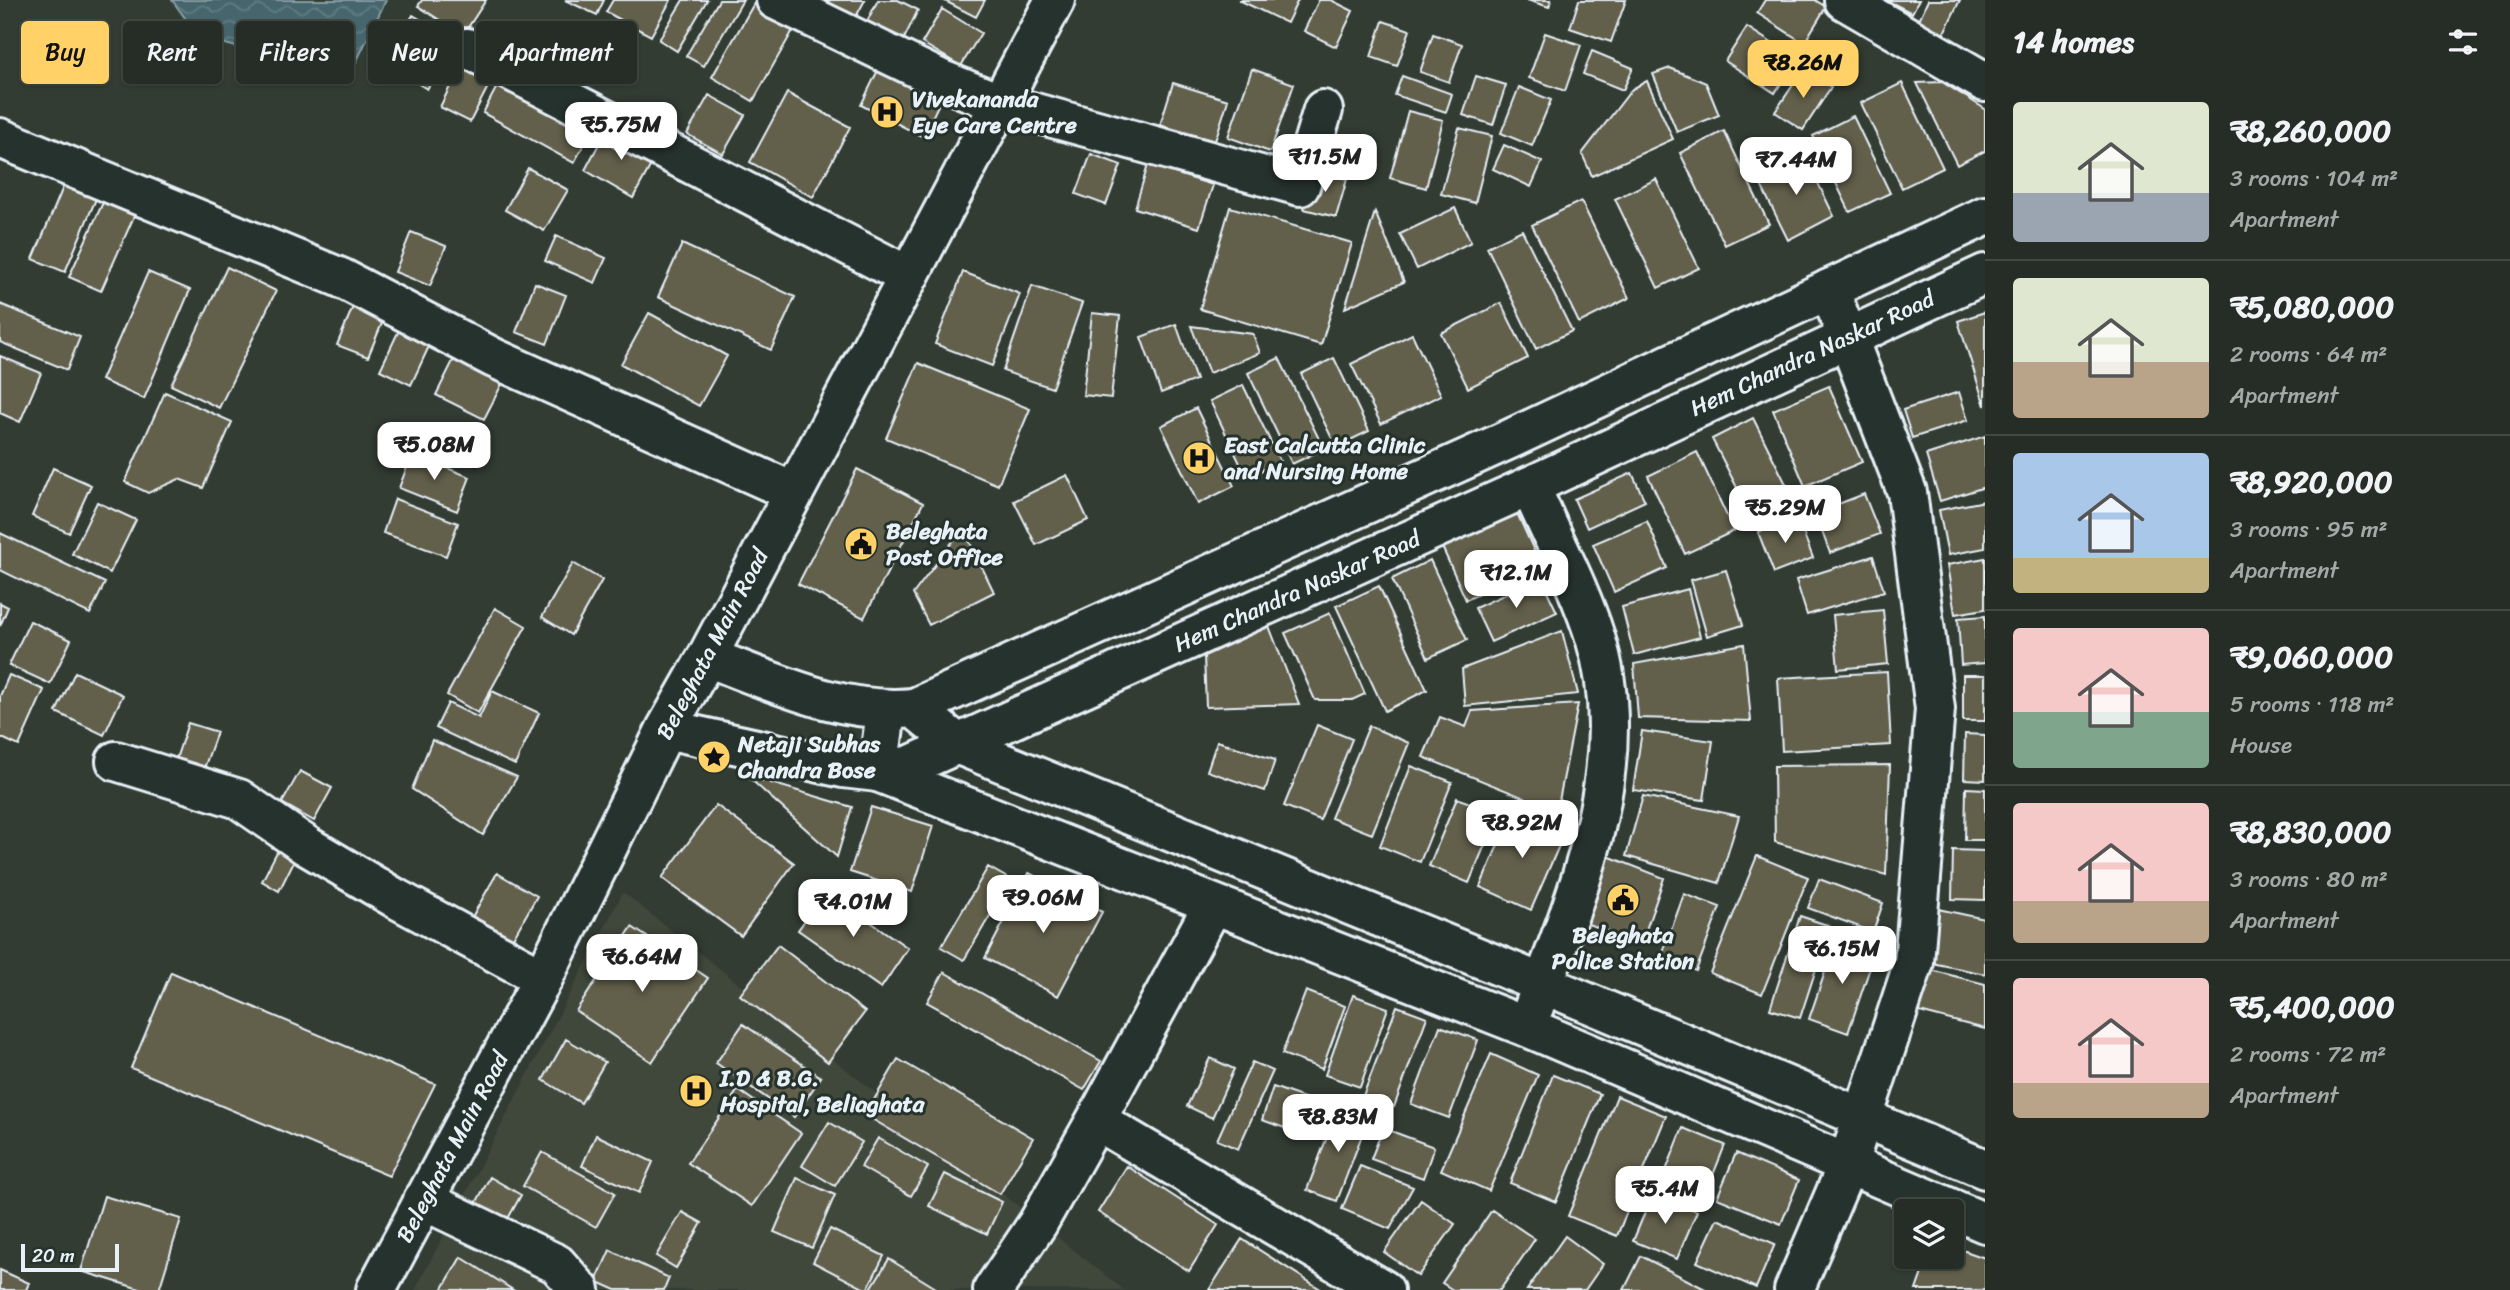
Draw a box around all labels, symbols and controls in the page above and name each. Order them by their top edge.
text: 14 homes [2013,15,2134,69]
chip: Buy [21,21,109,84]
chip: Rent [123,21,222,84]
chip: Filters [236,21,354,84]
chip: New [368,21,462,84]
chip: Apartment [476,21,637,84]
icon: filters [2444,23,2482,61]
pin: ₹8.26M [1746,41,1860,100]
text: ₹8.26M [1764,42,1842,83]
place label: Vivekananda Eye Care Centre [912,79,1077,146]
hospital icon: Vivekananda Eye Care Centre [868,93,906,131]
pin: ₹5.75M [564,102,678,162]
text: ₹5.75M [581,104,661,145]
text: ₹8,260,000 [2230,104,2391,158]
icon: home [2069,130,2153,214]
pin: ₹11.5M [1268,134,1382,194]
text: ₹11.5M [1289,136,1361,177]
pin: ₹7.44M [1739,138,1853,197]
text: ₹7.44M [1756,139,1836,180]
text: 3 rooms · 104 m² [2230,158,2398,199]
text: Apartment [2230,199,2339,240]
street label: Hem Chandra Naskar Road [1683,278,1943,428]
text: ₹5,080,000 [2230,280,2394,334]
icon: home [2069,306,2153,390]
text: 2 rooms · 64 m² [2230,334,2387,375]
text: Apartment [2230,375,2339,416]
pin: ₹5.08M [377,422,491,482]
text: ₹5.08M [393,424,475,465]
place label: East Calcutta Clinic and Nursing Home [1223,425,1426,492]
hospital icon: East Calcutta Clinic and Nursing Home [1180,439,1218,477]
text: ₹8,920,000 [2230,455,2393,509]
icon: home [2069,481,2153,565]
pin: ₹5.29M [1728,486,1842,545]
text: ₹5.29M [1745,487,1825,528]
text: 3 rooms · 95 m² [2230,509,2387,550]
place label: Beleghata Post Office [886,511,1003,578]
street label: Hem Chandra Naskar Road [1167,518,1429,664]
public building icon: Beleghata Post Office [842,525,880,563]
street label: Beleghata Main Road [645,539,781,747]
pin: ₹12.1M [1459,550,1573,610]
text: Apartment [2230,550,2339,591]
text: ₹12.1M [1480,552,1552,593]
text: ₹9,060,000 [2230,630,2393,684]
icon: home [2069,656,2153,740]
text: 5 rooms · 118 m² [2230,684,2394,725]
place label: Netaji Subhas Chandra Bose [737,724,881,791]
text: House [2230,725,2292,766]
place icon: Netaji Subhas Chandra Bose [695,738,733,776]
pin: ₹8.92M [1465,800,1579,860]
text: ₹8.92M [1482,802,1562,843]
text: ₹8,830,000 [2230,805,2391,859]
icon: home [2069,831,2153,915]
text: 3 rooms · 80 m² [2230,859,2388,900]
pin: ₹9.06M [986,876,1100,935]
text: ₹9.06M [1003,877,1083,918]
pin: ₹4.01M [796,880,910,939]
text: ₹4.01M [814,881,892,922]
public building icon: Beleghata Police Station [1604,881,1642,919]
text: Apartment [2230,900,2339,941]
place label: Beleghata Police Station [1552,915,1695,982]
pin: ₹6.15M [1785,926,1899,986]
text: ₹6.15M [1804,928,1880,969]
pin: ₹6.64M [585,934,699,994]
text: ₹6.64M [602,936,682,977]
text: ₹5,400,000 [2230,980,2395,1034]
icon: home [2069,1006,2153,1090]
text: 2 rooms · 72 m² [2230,1034,2386,1075]
street label: Beleghata Main Road [385,1042,521,1250]
place label: I.D & B.G. Hospital, Beliaghata [719,1058,926,1125]
hospital icon: I.D & B.G. Hospital, Beliaghata [677,1072,715,1110]
text: Apartment [2230,1075,2339,1116]
pin: ₹8.83M [1281,1094,1395,1154]
text: ₹8.83M [1299,1096,1377,1137]
pin: ₹5.4M [1616,1166,1714,1226]
text: ₹5.4M [1631,1168,1699,1209]
map controls [1894,1199,1964,1269]
button: layers [1894,1199,1964,1269]
text: 20 m [32,1239,75,1272]
scale bar [21,1241,119,1273]

